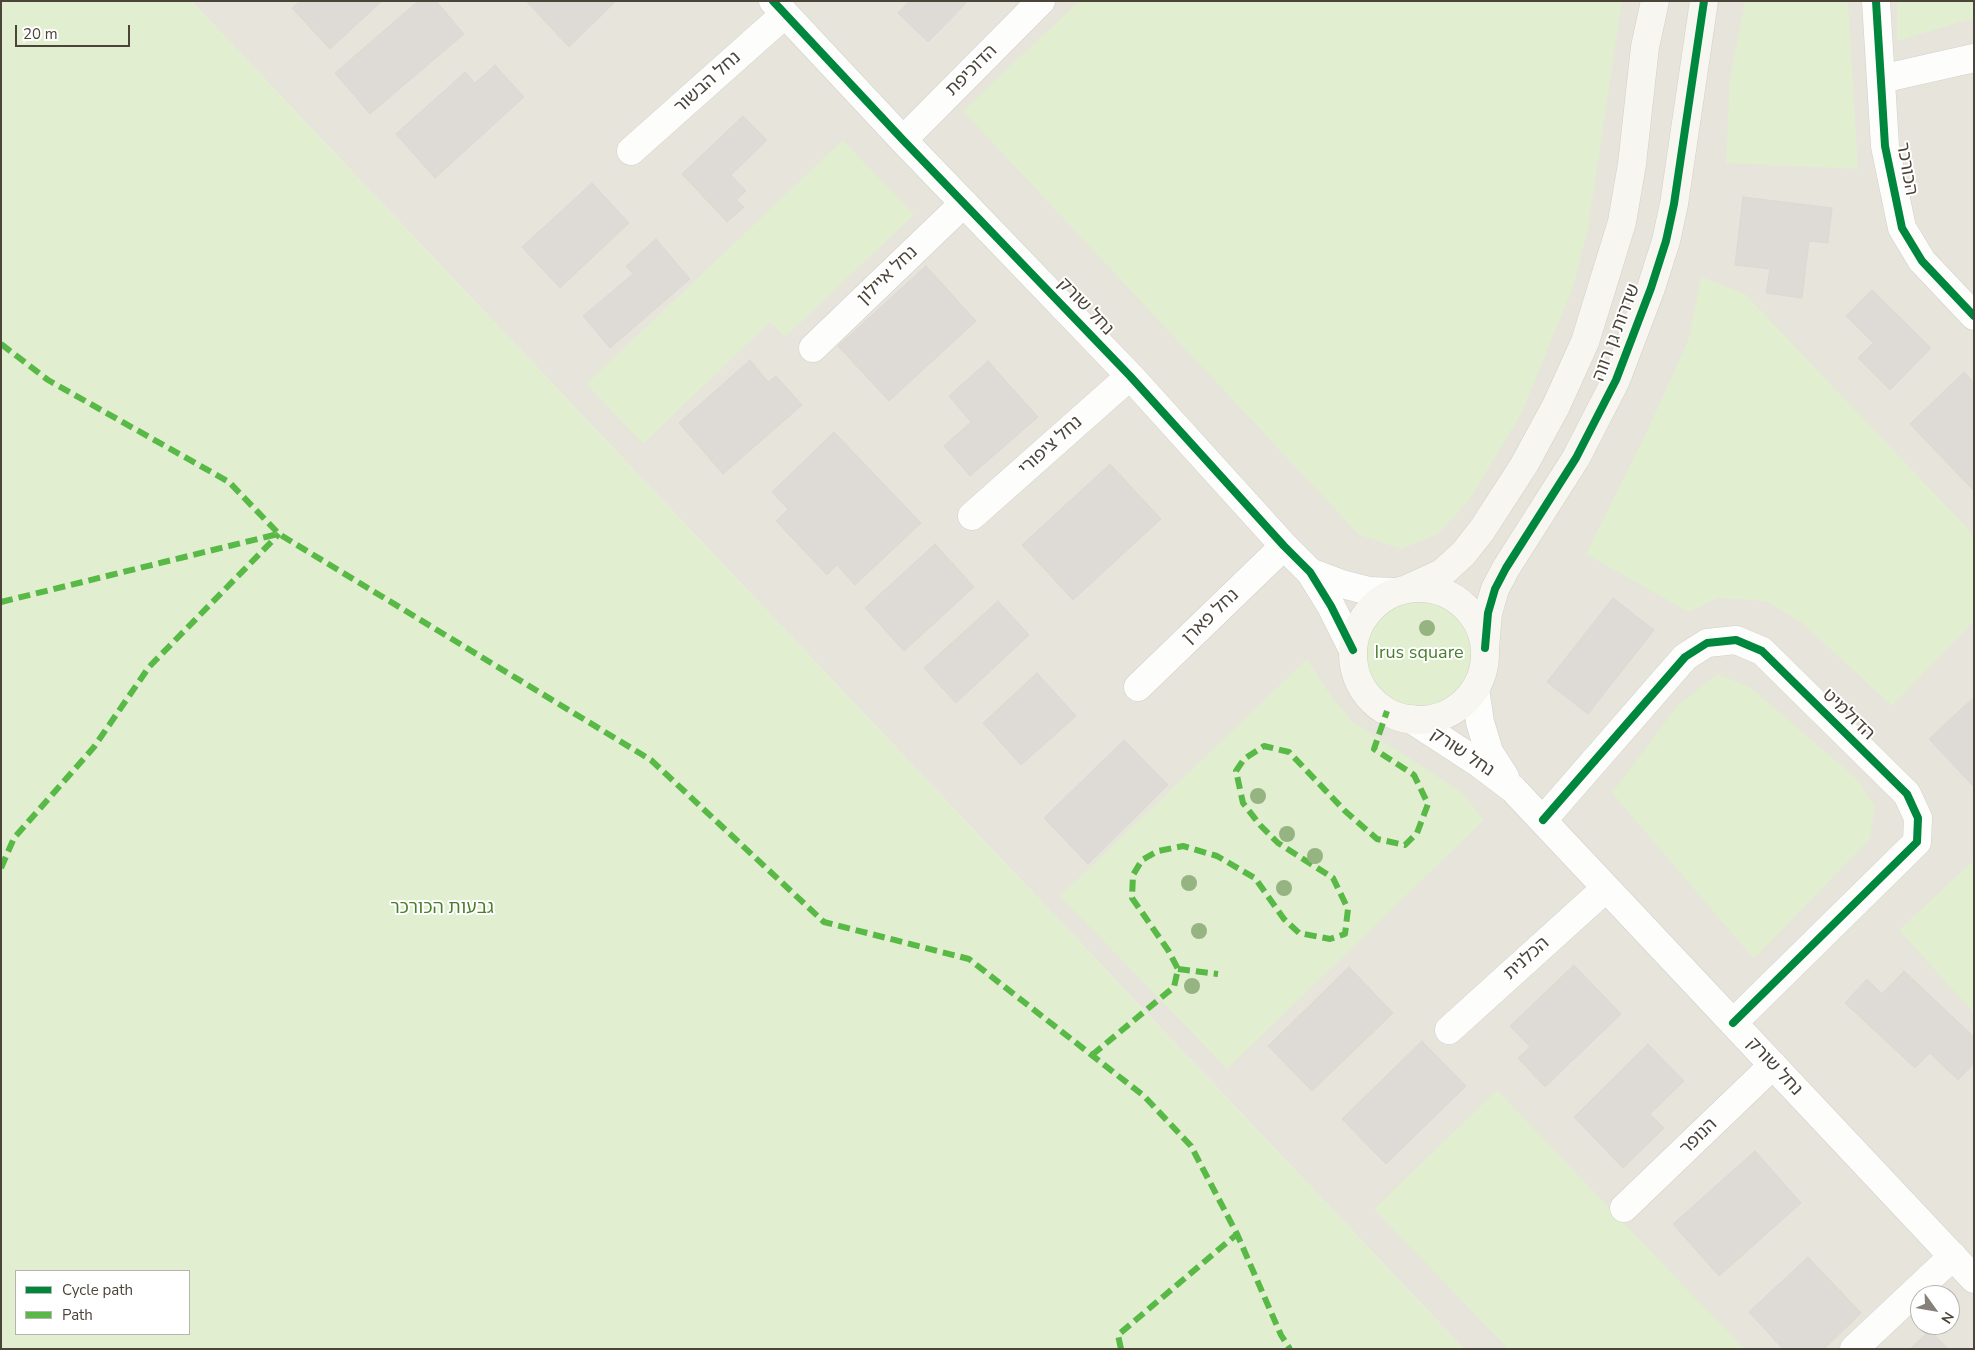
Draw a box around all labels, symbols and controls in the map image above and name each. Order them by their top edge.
scale bar [18,15,132,47]
text: 20 m [23,24,58,44]
street label: הדוכיפת [942,41,1002,101]
street label: נחל הבשור [670,48,746,118]
street label: הכורכר [1891,141,1921,197]
street label: נחל איילון [853,242,923,310]
street label: נחל שורק [1052,274,1118,340]
street label: שדרות גן רווה [1588,281,1646,385]
street label: נחל ציפורי [1015,412,1087,480]
street label: נחל פארן [1178,585,1244,649]
park label: Irus square [1374,643,1464,665]
street label: הדולמיט [1817,685,1879,745]
street label: נחל שורק [1426,724,1498,782]
park label: גבעות הכורכר [390,898,494,920]
street label: הכלנית [1500,933,1554,985]
street label: נחל שורק [1742,1033,1806,1101]
street label: הנופר [1676,1114,1722,1160]
legend [15,1270,190,1335]
text: Cycle path [62,1280,133,1300]
north arrow [1910,1285,1960,1335]
text: Path [62,1305,93,1325]
text: N [1936,1308,1958,1327]

